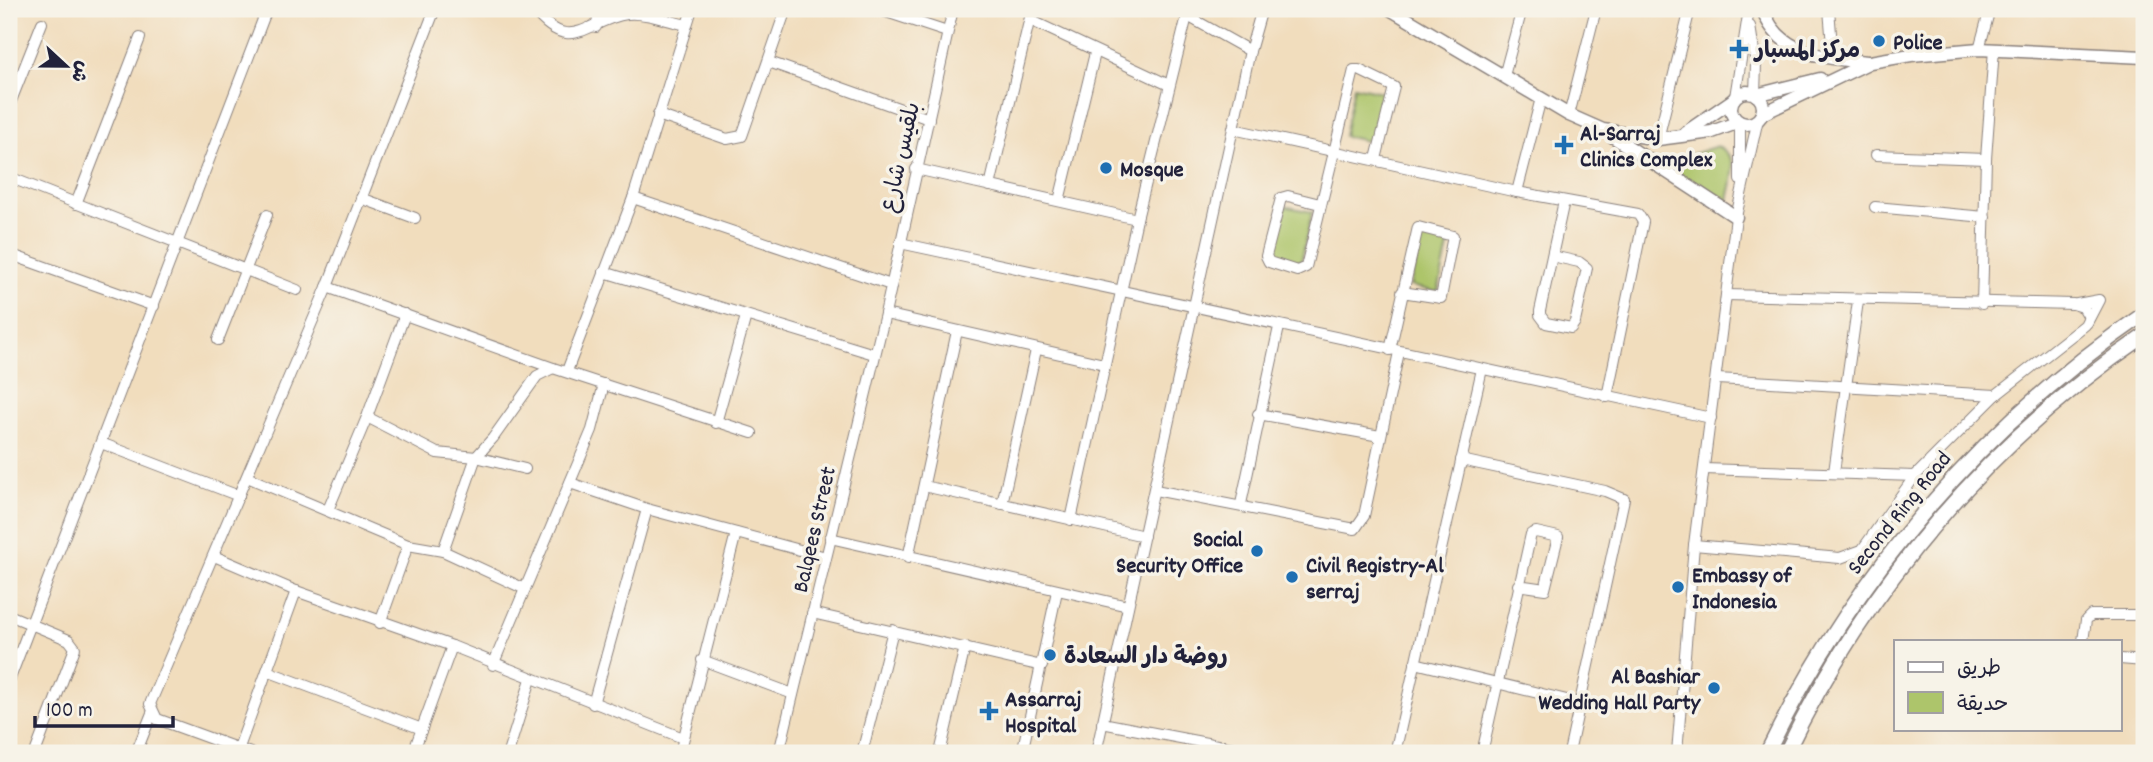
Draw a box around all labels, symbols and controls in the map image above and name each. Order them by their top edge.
place label: Police [1893,28,1943,61]
north arrow [32,32,102,102]
marker: Police [1871,33,1887,49]
place label: مركز المسبار [1753,36,1860,69]
marker: مركز المسبار [1729,39,1749,59]
text: ش [62,56,95,86]
street label: بلقيس شارع [874,99,931,216]
place label: Al-Sarraj Clinics Complex [1580,119,1713,178]
marker: Al-Sarraj Clinics Complex [1554,135,1574,155]
place label: Mosque [1120,155,1184,188]
marker: Mosque [1098,160,1114,176]
street label: Second Ring Road [1840,445,1961,583]
street label: Balqees Street [786,463,847,596]
place label: Social Security Office [1116,525,1244,584]
marker: Social Security Office [1249,543,1265,559]
place label: Civil Registry-Al serraj [1306,551,1444,610]
place label: Embassy of Indonesia [1692,561,1792,620]
marker: Civil Registry-Al serraj [1284,569,1300,585]
marker: Embassy of Indonesia [1670,579,1686,595]
legend [1894,640,2122,730]
place label: روضة دار السعادة [1064,642,1228,675]
marker: روضة دار السعادة [1042,647,1058,663]
text: طريق [1957,655,2001,685]
place label: Al Bashiar Wedding Hall Party [1539,662,1702,721]
marker: Al Bashiar Wedding Hall Party [1706,680,1722,696]
scale bar [35,685,173,729]
place label: Assarraj Hospital [1005,685,1082,744]
text: حديقة [1957,691,2008,721]
text: 100 m [46,697,93,727]
marker: Assarraj Hospital [979,701,999,721]

